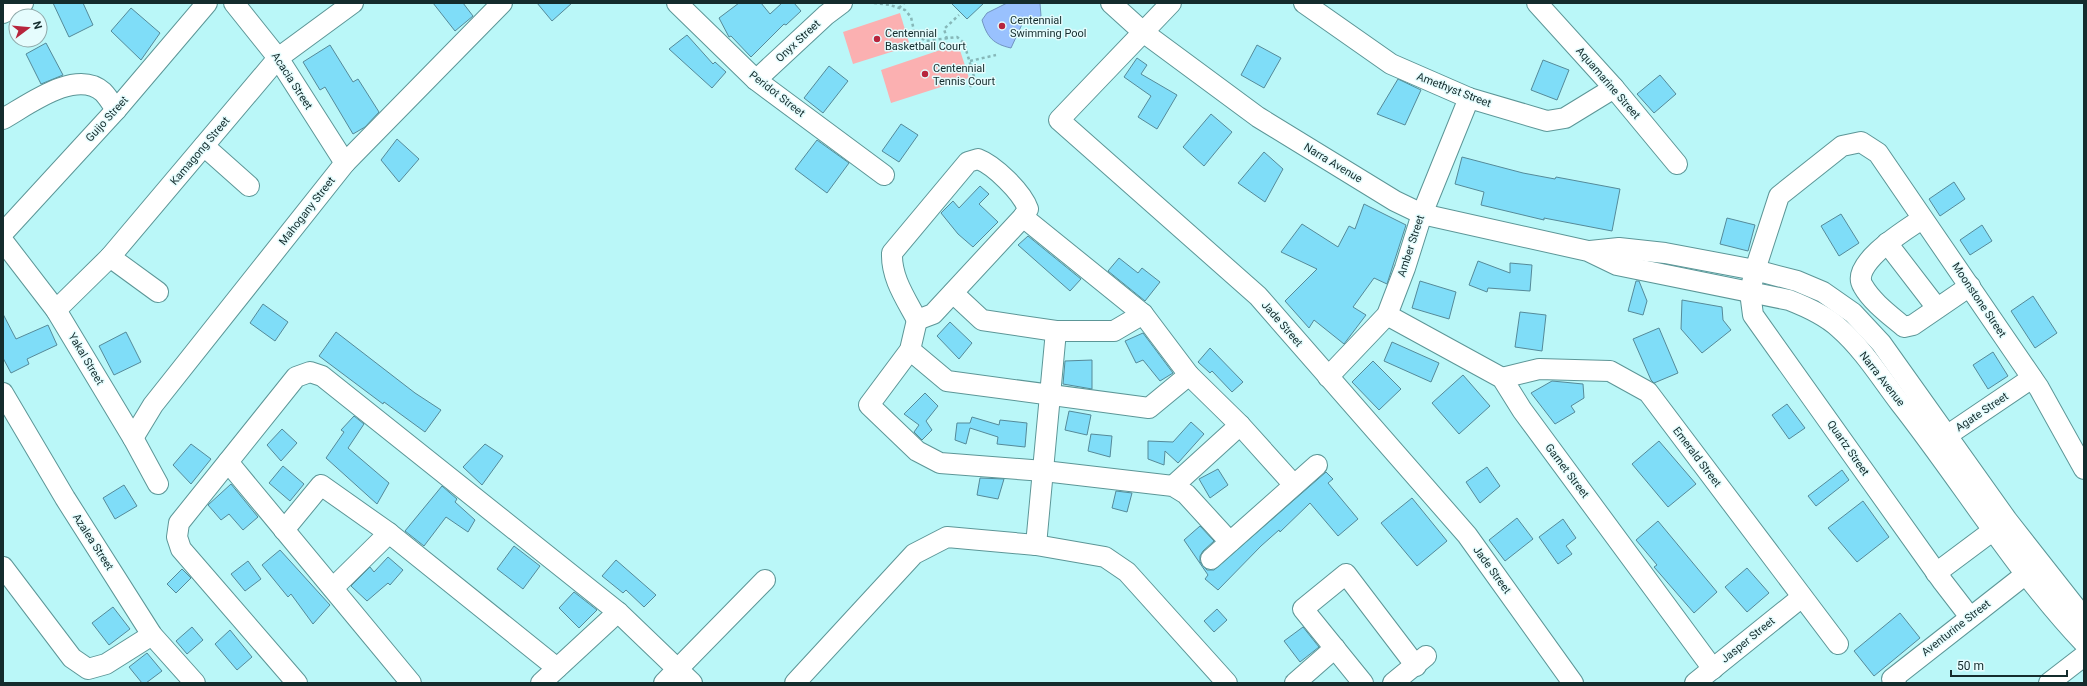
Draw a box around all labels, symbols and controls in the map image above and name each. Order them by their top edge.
north arrow [8,8,48,48]
place label: Centennial Swimming Pool [1010,14,1087,40]
street label: Onyx Street [773,17,823,65]
text: N [30,20,45,31]
marker: Centennial Swimming Pool [997,21,1007,31]
place label: Centennial Basketball Court [885,27,966,53]
marker: Centennial Basketball Court [872,34,882,44]
street label: Aquamarine Street [1573,44,1643,122]
street label: Acacia Street [269,50,315,112]
place label: Centennial Tennis Court [933,62,996,88]
street label: Peridot Street [747,68,808,120]
marker: Centennial Tennis Court [920,69,930,79]
street label: Amethyst Street [1415,70,1493,110]
street label: Guijo Street [83,93,131,144]
street label: Kamagong Street [168,114,233,188]
street label: Narra Avenue [1301,140,1365,186]
street label: Mahogany Street [276,174,338,248]
street label: Amber Street [1395,213,1427,279]
street label: Moonstone Street [1949,260,2009,340]
street label: Jade Street [1259,299,1305,350]
street label: Yakal Street [65,331,107,388]
street label: Narra Avenue [1857,349,1907,409]
street label: Agate Street [1953,389,2011,434]
street label: Quartz Street [1824,418,1872,478]
street label: Emerald Street [1670,424,1724,490]
street label: Garnet Street [1542,441,1592,501]
street label: Azalea Street [70,511,116,573]
street label: Jade Street [1470,544,1514,597]
street label: Aventurine Street [1919,597,1993,659]
street label: Jasper Street [1719,614,1778,666]
scale bar [1951,652,2067,678]
text: 50 m [1957,659,1984,673]

